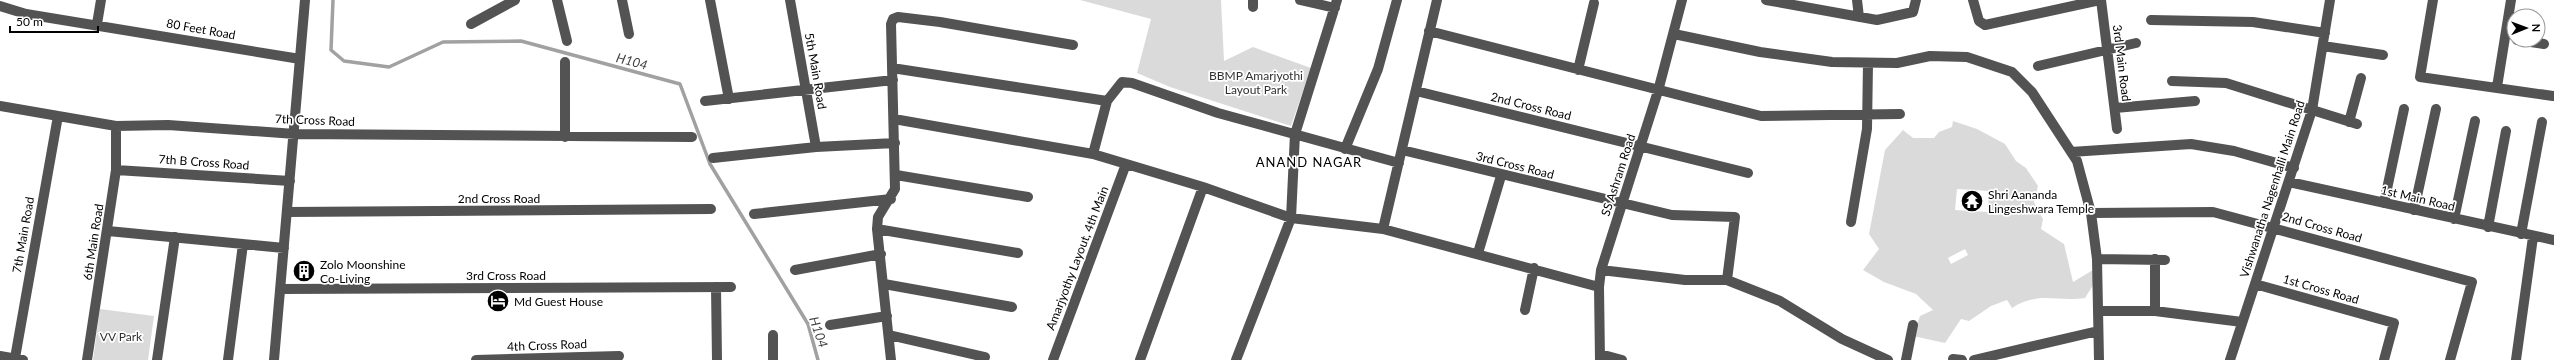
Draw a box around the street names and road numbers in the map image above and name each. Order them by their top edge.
street label: 80 Feet Road [165,16,237,42]
street label: 3rd Main Road [2110,24,2134,102]
street label: 5th Main Road [802,32,830,110]
street label: 2nd Cross Road [1489,89,1573,123]
street label: Vishwanatha Nagenhalli Main Road [2236,99,2308,279]
street label: 7th Cross Road [275,111,355,129]
street label: SS Ashram Road [1598,132,1638,218]
street label: 3rd Cross Road [1474,148,1556,182]
street label: 7th B Cross Road [158,151,250,173]
street label: 1st Main Road [2379,182,2457,214]
street label: Amarjyothy Layout, 4th Main [1043,184,1111,332]
street label: 2nd Cross Road [458,191,540,206]
street label: 7th Main Road [9,196,37,274]
street label: 6th Main Road [80,203,106,281]
street label: 2nd Cross Road [2280,208,2364,246]
street label: 3rd Cross Road [466,268,546,283]
street label: 1st Cross Road [2281,271,2361,307]
street label: 4th Cross Road [507,336,587,354]

